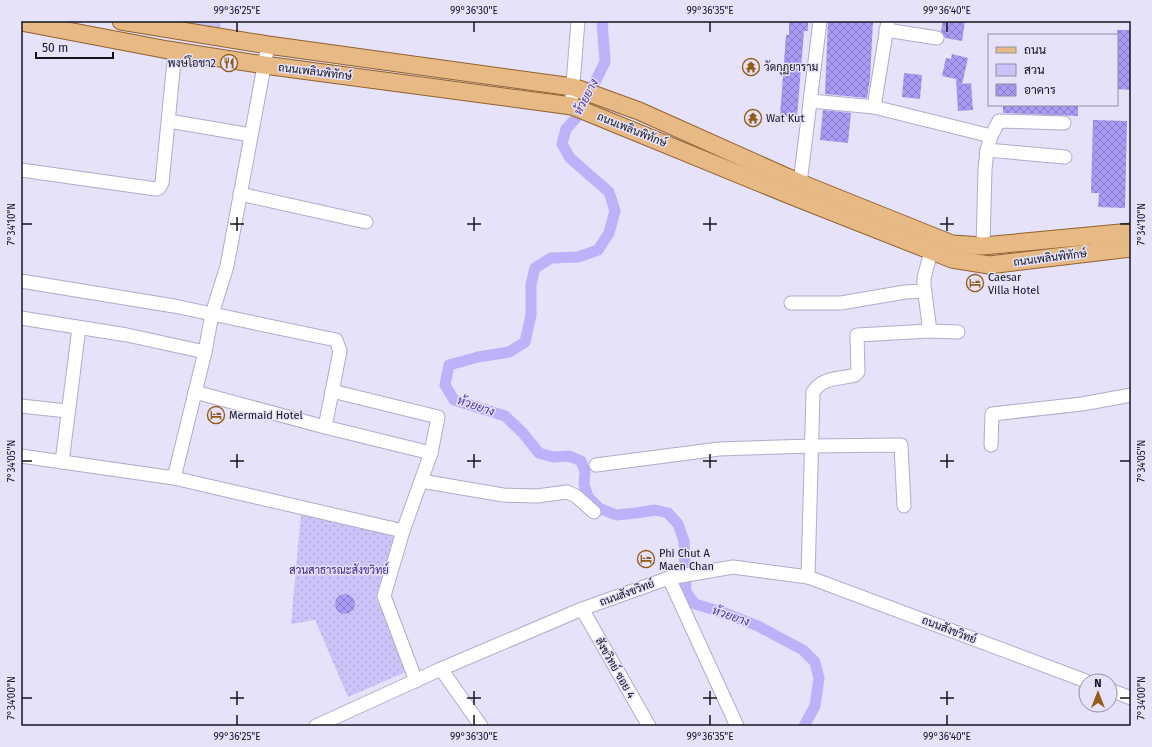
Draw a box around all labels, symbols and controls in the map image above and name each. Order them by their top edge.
text: 99°36'25"E [213,5,261,17]
text: 99°36'30"E [450,5,498,17]
text: 99°36'35"E [686,5,734,17]
text: 99°36'40"E [923,5,971,17]
scale bar [36,34,113,60]
legend [988,34,1118,106]
text: 50 m [42,41,68,55]
text: ถนน [1024,43,1047,57]
restaurant icon: พงษ์โอชา2 [219,53,239,73]
place label: พงษ์โอชา2 [168,55,216,70]
temple icon: วัดกุฏยาราม [741,57,761,77]
street label: ถนนเพลินพิทักษ์ [277,59,353,83]
place label: วัดกุฏยาราม [764,60,818,76]
text: สวน [1024,63,1045,77]
water label: ห้วยยาง [571,76,602,117]
text: อาคาร [1024,83,1056,97]
street label: ถนนเพลินพิทักษ์ [595,108,670,150]
temple icon: Wat Kut [743,108,763,128]
place label: Wat Kut [766,112,804,125]
text: 7°34'10"N [6,203,18,245]
text: 7°34'10"N [1136,203,1148,245]
street label: ถนนเพลินพิทักษ์ [1012,245,1088,269]
place label: Caesar Villa Hotel [988,271,1039,297]
hotel icon: Caesar Villa Hotel [965,273,985,293]
water label: ห้วยยาง [455,393,497,419]
hotel icon: Mermaid Hotel [206,405,226,425]
place label: Mermaid Hotel [229,409,303,422]
text: 7°34'05"N [6,440,18,482]
text: 7°34'05"N [1136,440,1148,482]
place label: Phi Chut A Maen Chan [659,547,714,573]
hotel icon: Phi Chut A Maen Chan [636,549,656,569]
park label: สวนสาธารณะสังขวิทย์ [289,562,389,577]
street label: ถนนสังขวิทย์ [597,575,656,609]
water label: ห้วยยาง [710,603,752,629]
street label: ถนนสังขวิทย์ [920,612,979,646]
street label: สังขวิทย์ ซอย 4 [592,634,640,701]
north arrow [1078,673,1118,713]
text: 7°34'00"N [6,676,18,720]
text: 7°34'00"N [1136,676,1148,720]
text: N [1094,677,1102,690]
text: 99°36'25"E [213,731,261,743]
text: 99°36'30"E [450,731,498,743]
text: 99°36'35"E [686,731,734,743]
text: 99°36'40"E [923,731,971,743]

